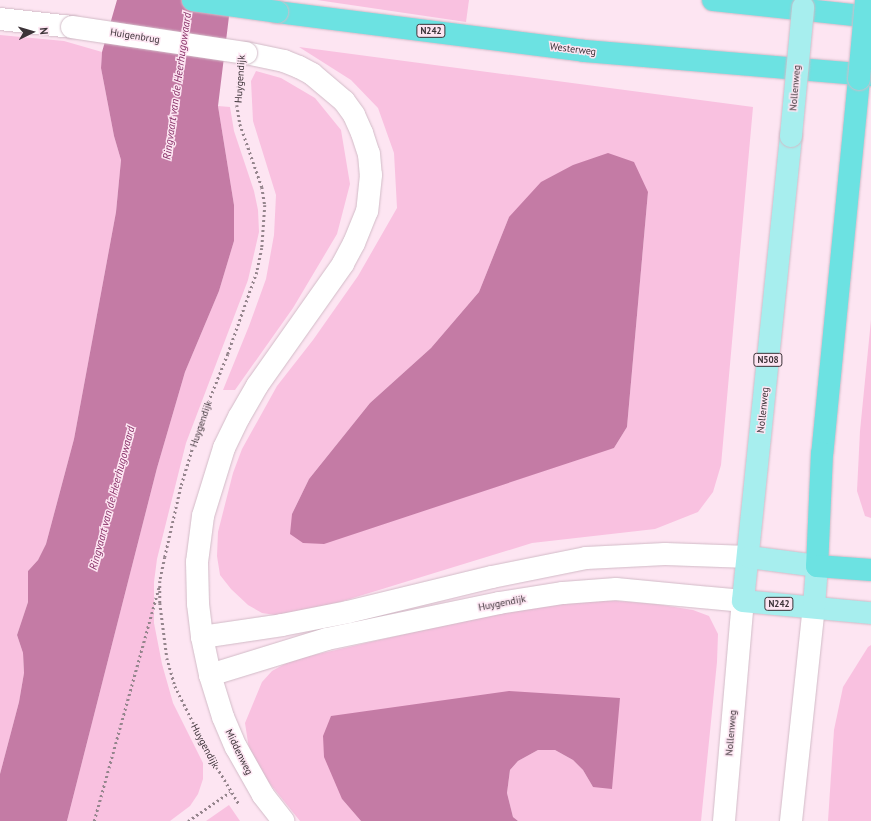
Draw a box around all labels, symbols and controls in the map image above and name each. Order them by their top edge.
water label: Ringvaart van de Heerhugowaard [160,11,194,161]
north arrow [12,12,52,52]
road number: N242 [416,24,446,38]
street label: Huigenbrug [109,26,161,46]
text: N [37,27,51,35]
street label: Westerweg [549,40,597,58]
street label: Huygendijk [232,55,248,103]
street label: Nollenweg [787,65,803,111]
road number: N508 [753,353,783,367]
street label: Nollenweg [755,386,771,434]
street label: Huygendijk [187,399,215,449]
water label: Ringvaart van de Heerhugowaard [86,424,138,572]
street label: Huygendijk [477,593,527,613]
road number: N242 [764,597,794,611]
street label: Nollenweg [723,710,739,756]
street label: Huygendijk [188,722,222,770]
street label: Middenweg [223,727,255,777]

